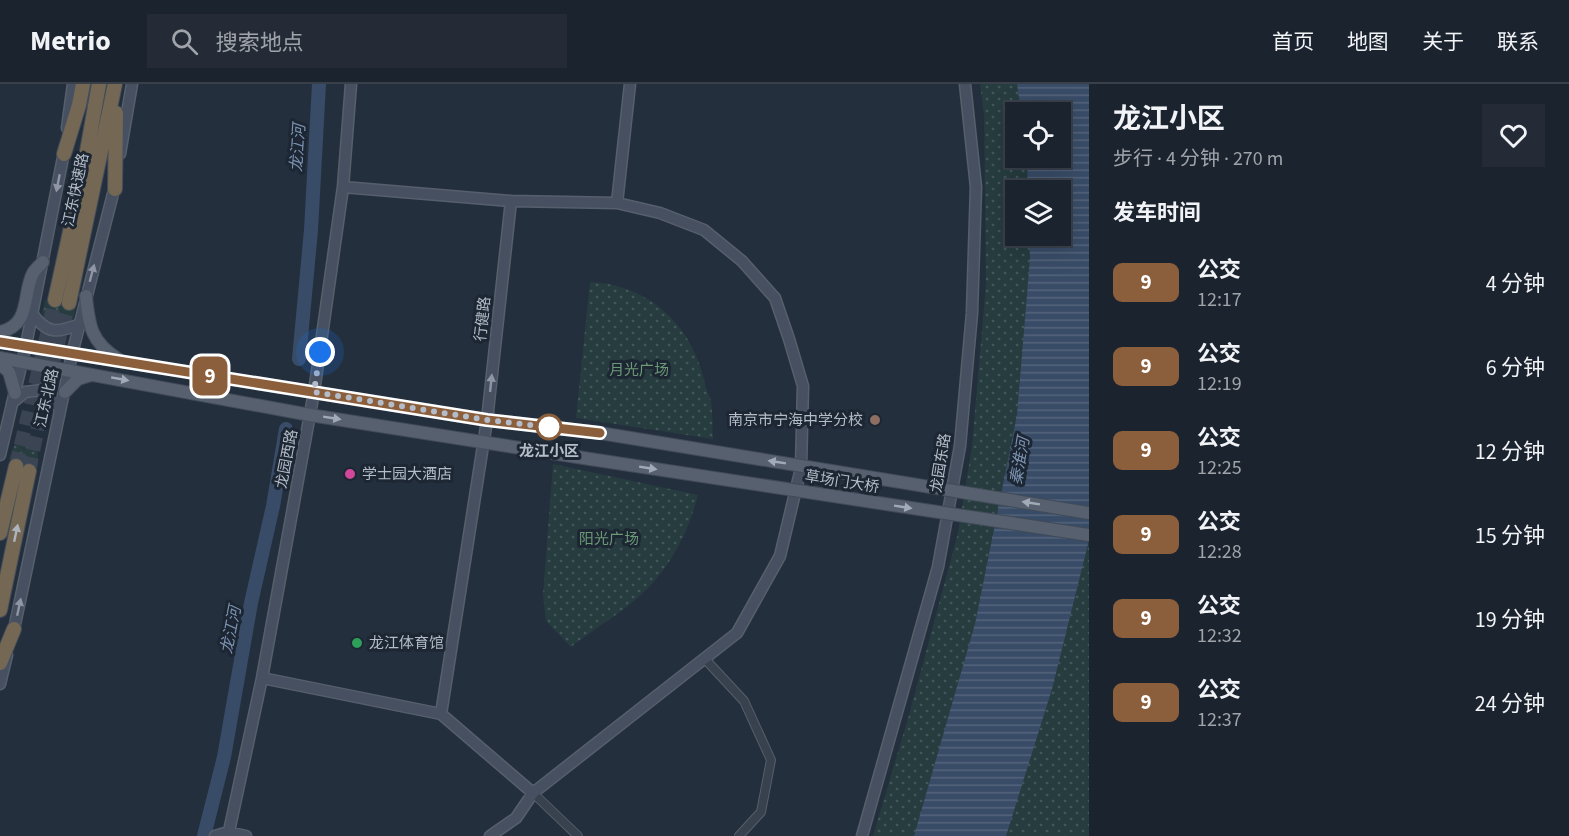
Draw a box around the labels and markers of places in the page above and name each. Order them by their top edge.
place label: 南京市宁海中学分校 [728,410,863,431]
marker: 南京市宁海中学分校 [868,413,882,427]
marker: 龙江小区 [536,414,562,440]
place label: 龙江小区 [519,441,579,462]
place label: 学士园大酒店 [362,464,452,485]
marker: 学士园大酒店 [343,467,357,481]
place label: 龙江体育馆 [369,633,444,654]
marker: 龙江体育馆 [350,636,364,650]

